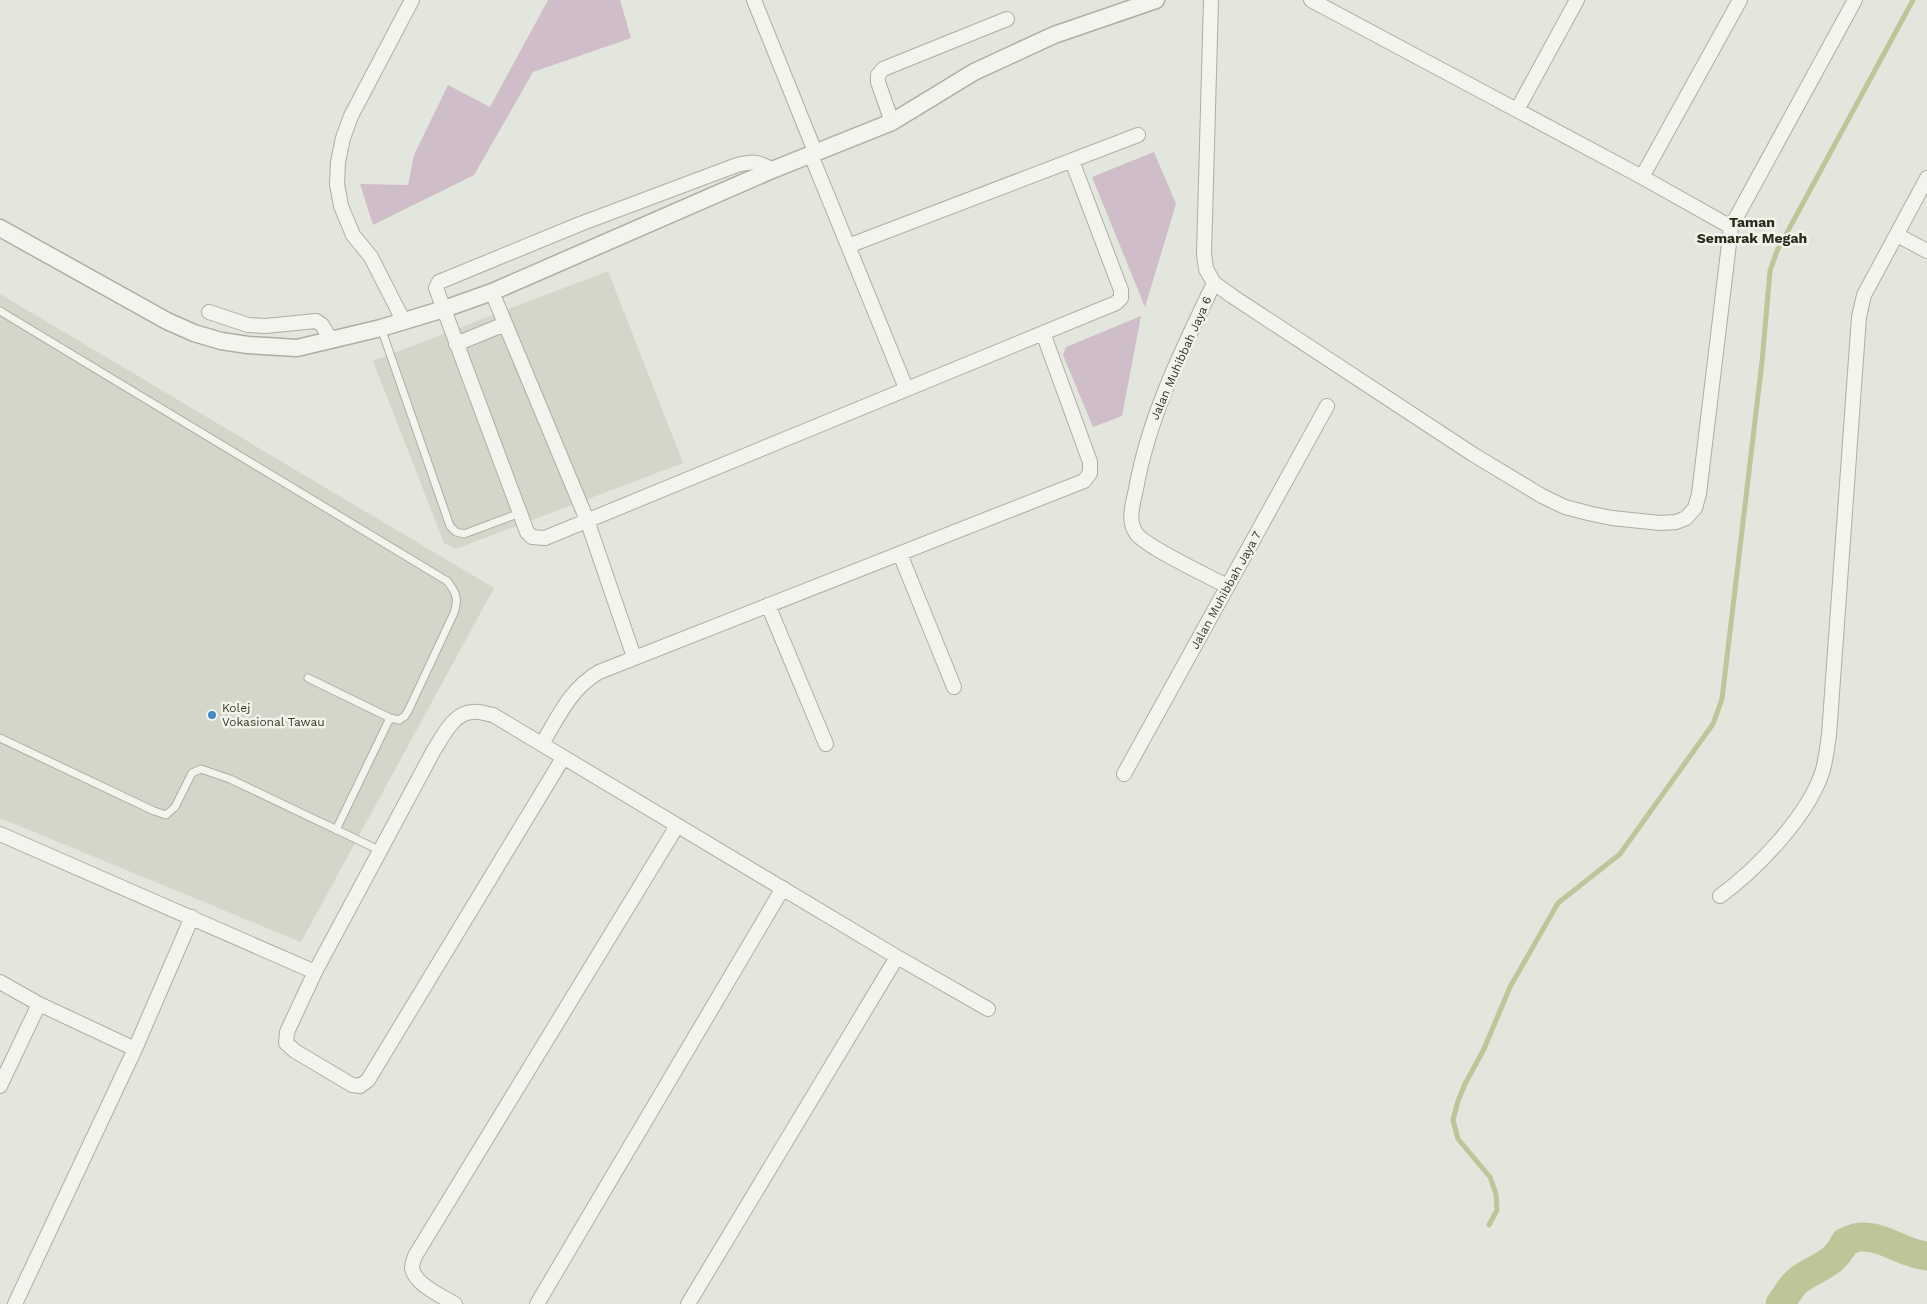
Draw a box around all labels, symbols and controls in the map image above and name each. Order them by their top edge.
district label: Taman Semarak Megah [1697,214,1807,246]
street label: Jalan Muhibbah Jaya 6 [1147,294,1215,422]
street label: Jalan Muhibbah Jaya 7 [1188,528,1264,651]
place label: Kolej Vokasional Tawau [222,701,325,729]
marker: Kolej Vokasional Tawau [206,709,218,721]

